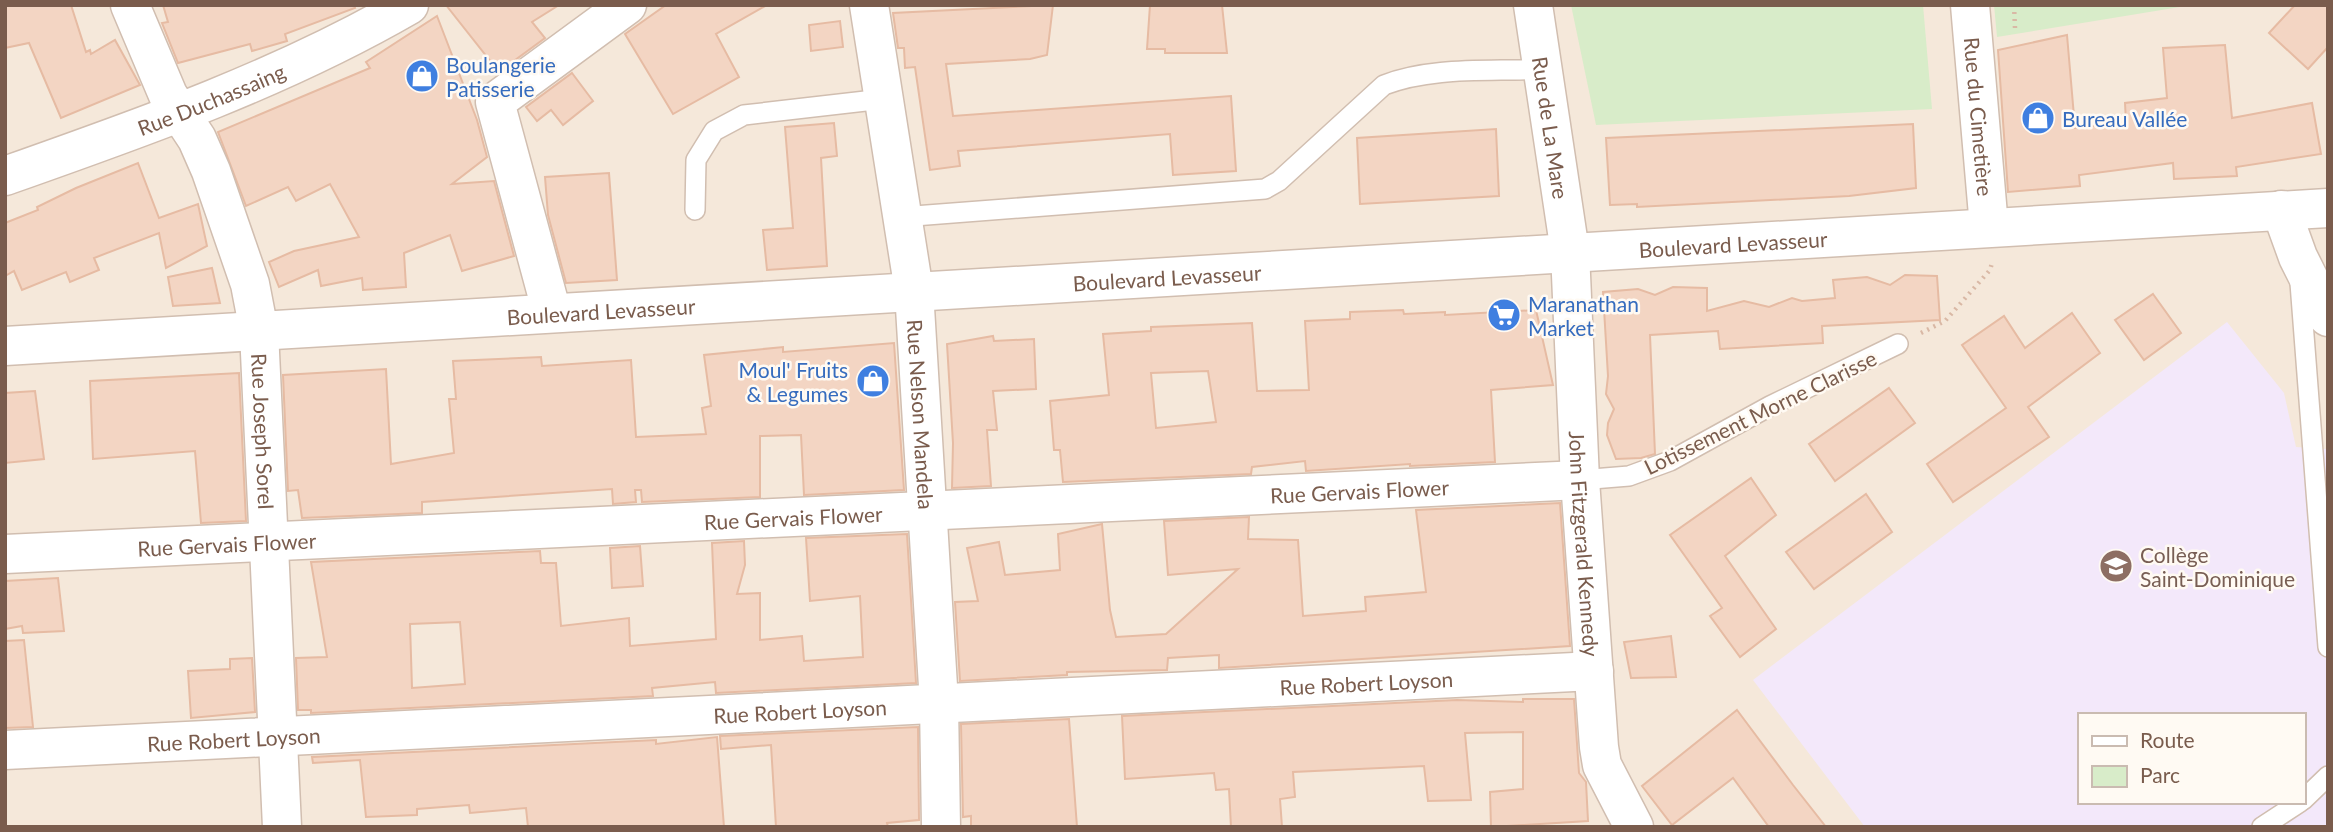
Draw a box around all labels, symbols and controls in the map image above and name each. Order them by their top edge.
street label: Rue du Cimetière [1960,36,1999,197]
place label: Boulangerie Patisserie [446,52,556,101]
street label: Rue de La Mare [1528,55,1574,201]
shop icon: Boulangerie Patisserie [403,57,441,95]
street label: Rue Duchassaing [134,58,289,140]
shop icon: Bureau Vallée [2019,99,2057,137]
place label: Bureau Vallée [2062,106,2187,131]
street label: Boulevard Levasseur [1638,225,1828,261]
street label: Boulevard Levasseur [1072,259,1262,295]
place label: Maranathan Market [1528,291,1639,340]
street label: Boulevard Levasseur [506,292,696,329]
supermarket icon: Maranathan Market [1485,296,1523,334]
street label: Rue Nelson Mandela [903,318,940,510]
street label: Lotissement Morne Clarisse [1640,345,1880,479]
street label: Rue Joseph Sorel [248,352,280,510]
place label: Moul' Fruits & Legumes [739,357,848,406]
shop icon: Moul' Fruits & Legumes [854,362,892,400]
street label: John Fitzgerald Kennedy [1565,430,1605,658]
street label: Rue Gervais Flower [1270,474,1450,507]
street label: Rue Gervais Flower [703,500,883,534]
street label: Rue Gervais Flower [137,527,317,560]
place label: Collège Saint-Dominique [2140,542,2295,591]
school or university icon: Collège Saint-Dominique [2097,547,2135,585]
street label: Rue Robert Loyson [1279,666,1454,699]
street label: Rue Robert Loyson [713,694,887,727]
legend [2078,713,2305,804]
street label: Rue Robert Loyson [146,722,321,755]
text: Route [2140,727,2195,752]
text: Parc [2140,762,2180,787]

